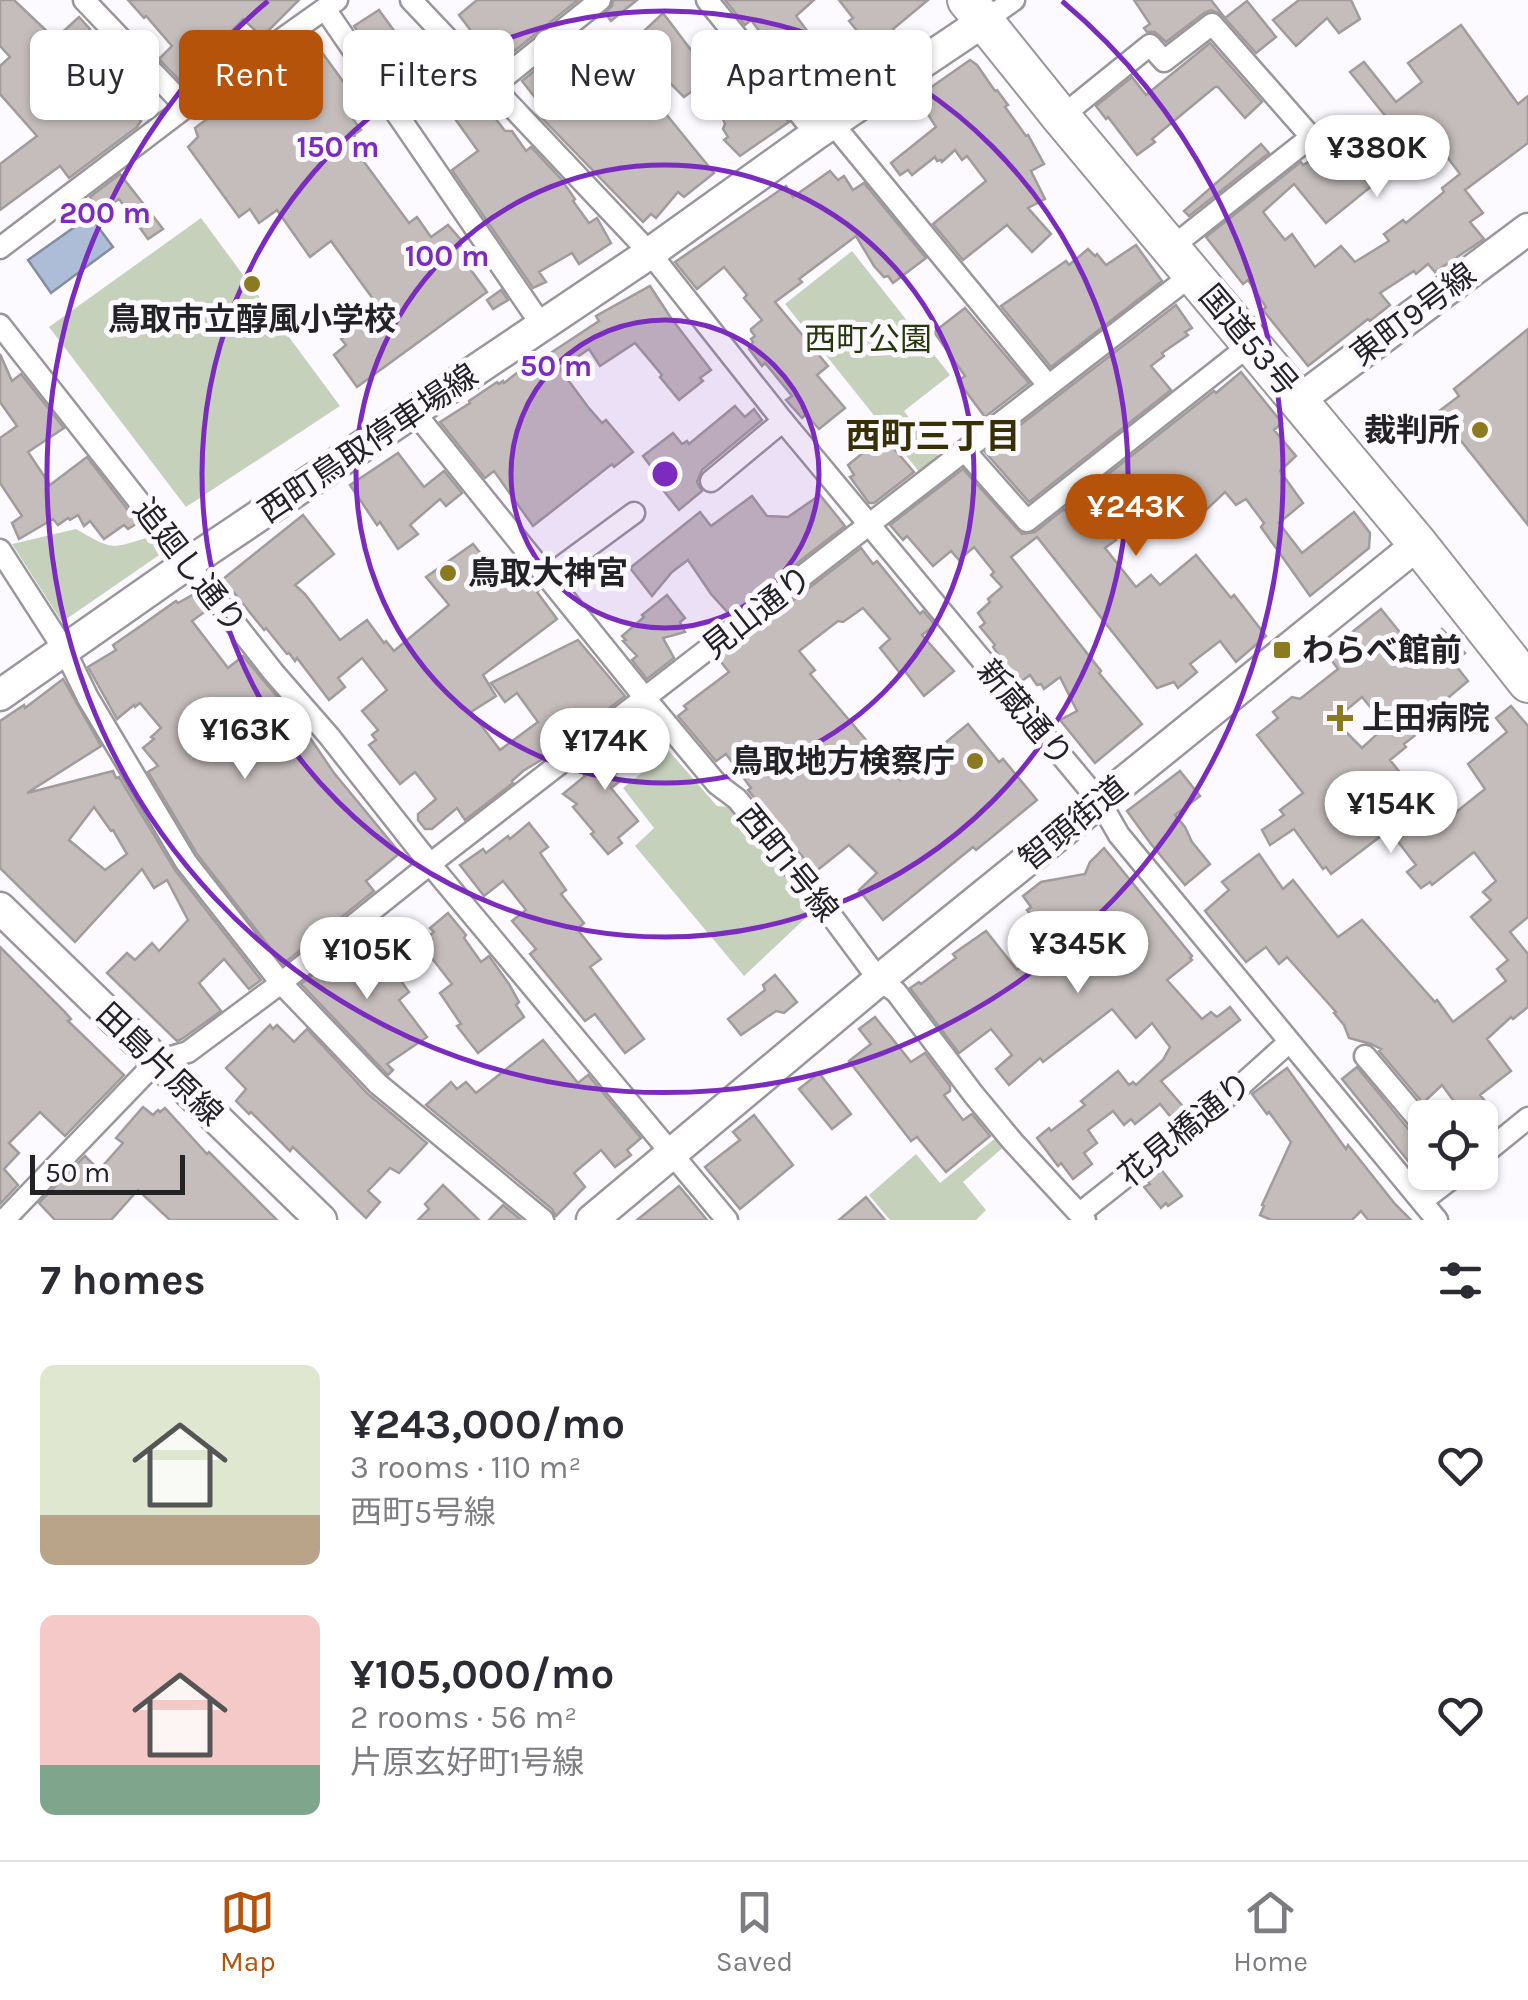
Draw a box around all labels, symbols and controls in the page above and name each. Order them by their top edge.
chip: Buy [30,30,159,120]
chip: Rent [179,30,323,120]
chip: Filters [343,30,514,120]
chip: New [534,30,671,120]
chip: Apartment [691,30,932,120]
pin: ¥380K [1307,115,1447,200]
text: 150 m [296,129,380,165]
text: ¥380K [1327,129,1427,166]
text: 200 m [59,195,151,231]
text: 100 m [405,238,489,274]
street label: 東町9号線 [1344,256,1483,373]
marker: 鳥取市立醇風小学校 [241,273,263,295]
street label: 国道53号 [1192,277,1306,403]
place label: 鳥取市立醇風小学校 [108,301,396,338]
park label: 西町公園 [804,321,932,358]
text: 50 m [520,348,592,384]
street label: 西町鳥取停車場線 [252,356,485,530]
place label: 裁判所 [1364,412,1460,449]
district label: 西町三丁目 [845,416,1021,457]
marker: 裁判所 [1469,419,1491,441]
centre of rings [647,456,683,492]
pin: ¥243K [1066,474,1206,559]
text: ¥243K [1087,488,1185,525]
street label: 追廻し通り [126,492,253,641]
place label: 鳥取大神宮 [468,555,628,592]
street label: 見山通り [695,558,819,666]
marker: 鳥取大神宮 [437,562,459,584]
place label: わらべ館前 [1302,632,1462,669]
marker: わらべ館前 [1271,639,1293,661]
street label: 新蔵通り [969,652,1080,774]
pin: ¥163K [175,697,315,782]
place label: 上田病院 [1362,700,1490,737]
marker: 上田病院 [1327,705,1353,731]
pin: ¥174K [535,708,675,793]
text: ¥163K [200,711,290,748]
text: ¥174K [562,722,648,759]
place label: 鳥取地方検察庁 [731,743,955,780]
marker: 鳥取地方検察庁 [964,750,986,772]
street label: 智頭街道 [1012,769,1135,878]
pin: ¥154K [1321,771,1461,856]
text: ¥154K [1347,785,1435,822]
street label: 西町1号線 [730,798,846,929]
pin: ¥345K [1008,911,1148,996]
pin: ¥105K [297,917,437,1002]
text: ¥345K [1029,925,1127,962]
text: ¥105K [322,931,412,968]
street label: 田島片原線 [89,995,230,1133]
street label: 花見橋通り [1111,1065,1259,1194]
map controls [1408,1100,1498,1190]
button: locate [1408,1100,1498,1190]
scale bar [30,1150,185,1194]
text: 50 m [45,1156,110,1189]
icon: filters [1433,1253,1488,1308]
text: 7 homes [40,1255,206,1305]
text: ¥243,000/mo [350,1399,625,1449]
icon: home [120,1405,240,1525]
icon: heart [1433,1438,1488,1493]
text: 3 rooms · 110 m² [350,1449,581,1486]
text: 西町5号線 [350,1494,496,1531]
text: ¥105,000/mo [350,1649,614,1699]
icon: home [120,1655,240,1775]
icon: heart [1433,1688,1488,1743]
text: 2 rooms · 56 m² [350,1699,577,1736]
text: 片原玄好町1号線 [350,1744,585,1781]
tab: Map [220,1885,276,1978]
tab: Saved [716,1885,793,1978]
tab: Home [1233,1885,1308,1978]

